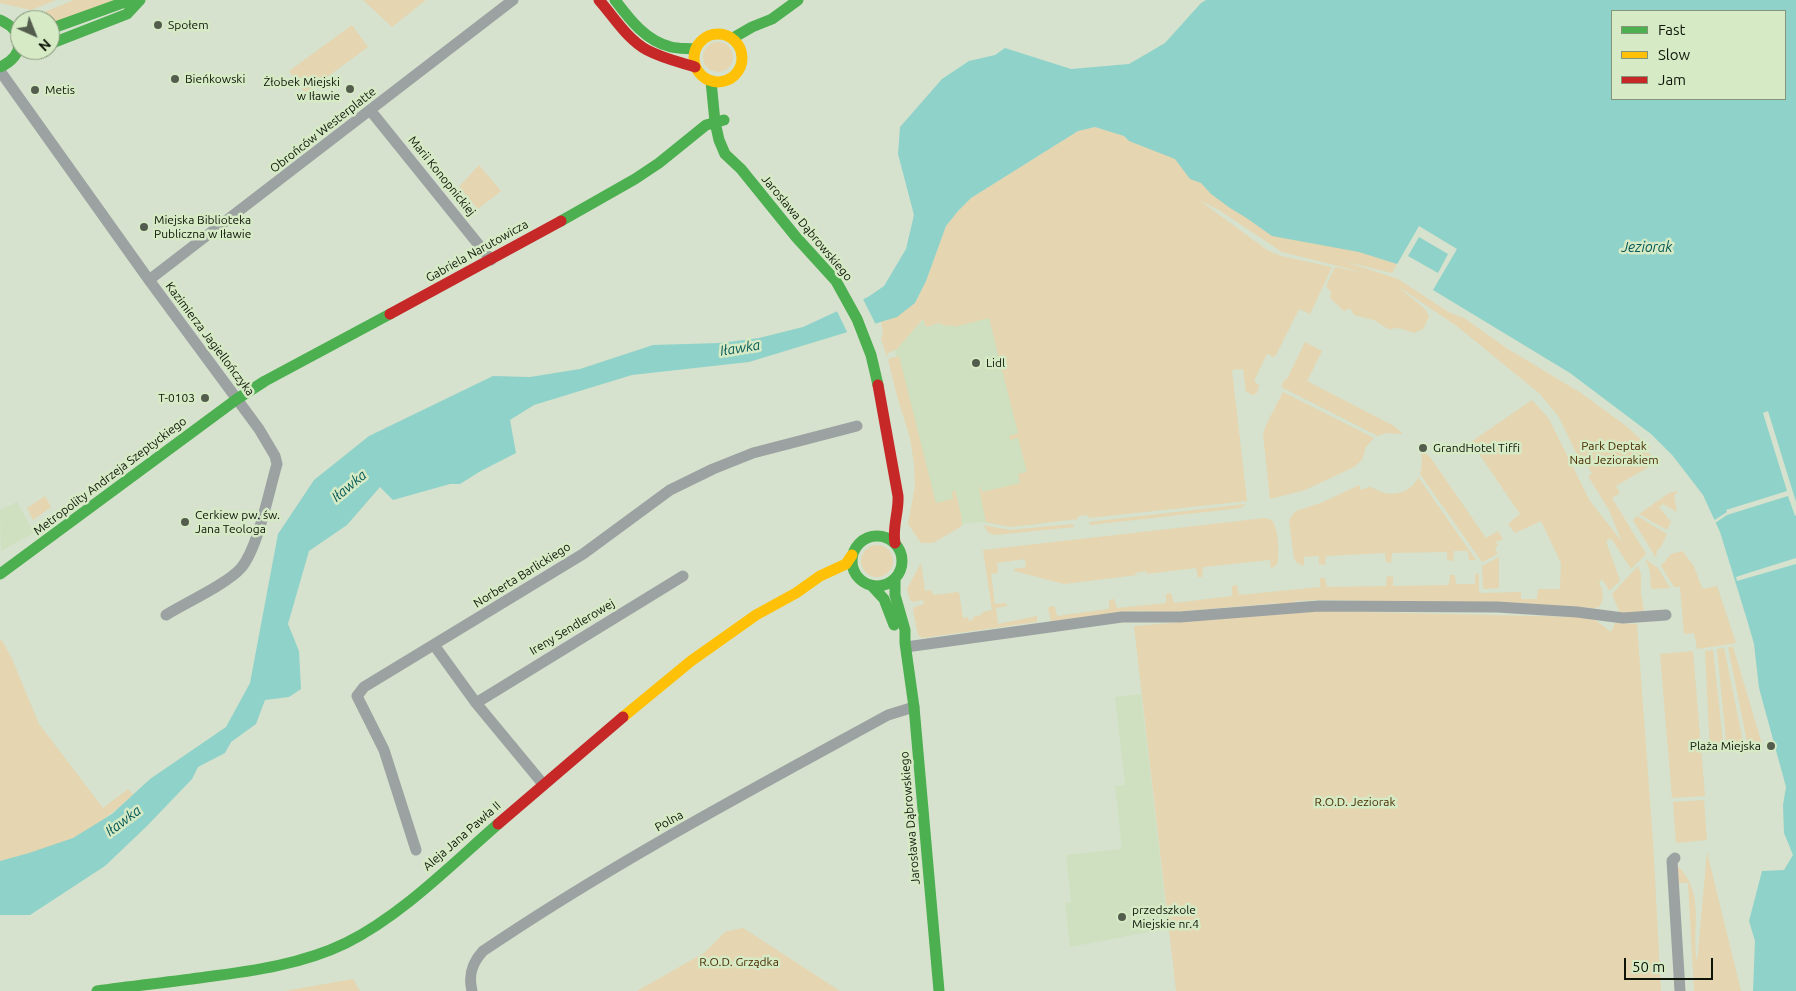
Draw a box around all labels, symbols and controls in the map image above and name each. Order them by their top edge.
north arrow [10,10,60,60]
legend [1611,10,1786,100]
place label: Społem [168,18,209,32]
marker: Społem [152,19,164,31]
text: Fast [1658,21,1685,38]
text: N [35,36,54,54]
text: Slow [1658,46,1690,63]
text: Jam [1658,71,1686,88]
place label: Bieńkowski [185,72,245,86]
marker: Bieńkowski [169,73,181,85]
place label: Żłobek Miejski w Iławie [263,75,340,103]
place label: Metis [45,83,75,97]
marker: Żłobek Miejski w Iławie [344,83,356,95]
marker: Metis [29,84,41,96]
street label: Obrońców Westerplatte [267,84,379,176]
street label: Marii Konopnickiej [405,133,479,219]
street label: Jarosława Dąbrowskiego [759,172,855,284]
place label: Miejska Biblioteka Publiczna w Iławie [154,213,251,241]
street label: Gabriela Narutowicza [423,217,531,285]
marker: Miejska Biblioteka Publiczna w Iławie [138,221,150,233]
water label: Jeziorak [1622,239,1672,255]
street label: Kazimierza Jagiellończyka [163,279,257,399]
water label: Iławka [719,337,761,359]
place label: Lidl [986,356,1005,370]
marker: Lidl [970,357,982,369]
place label: T-0103 [158,391,195,405]
marker: T-0103 [199,392,211,404]
street label: Metropolity Andrzeja Szeptyckiego [31,414,189,538]
park label: Park Deptak Nad Jeziorakiem [1569,439,1659,467]
place label: GrandHotel Tiffi [1433,441,1520,455]
marker: GrandHotel Tiffi [1417,442,1429,454]
water label: Iławka [328,467,370,505]
place label: Cerkiew pw. św. Jana Teologa [195,508,280,536]
marker: Cerkiew pw. św. Jana Teologa [179,516,191,528]
street label: Norberta Barlickiego [471,539,573,611]
street label: Ireny Sendlerowej [527,596,617,658]
place label: Plaża Miejska [1690,739,1761,753]
marker: Plaża Miejska [1765,740,1777,752]
street label: Jarosława Dąbrowskiego [897,751,923,885]
park label: R.O.D. Jeziorak [1315,795,1395,809]
street label: Aleja Jana Pawła II [420,798,504,874]
water label: Iławka [102,802,144,840]
street label: Polna [652,807,686,835]
place label: przedszkole Miejskie nr.4 [1132,903,1199,931]
marker: przedszkole Miejskie nr.4 [1116,911,1128,923]
scale bar [1626,948,1715,980]
park label: R.O.D. Grządka [699,955,779,969]
text: 50 m [1632,958,1665,975]

